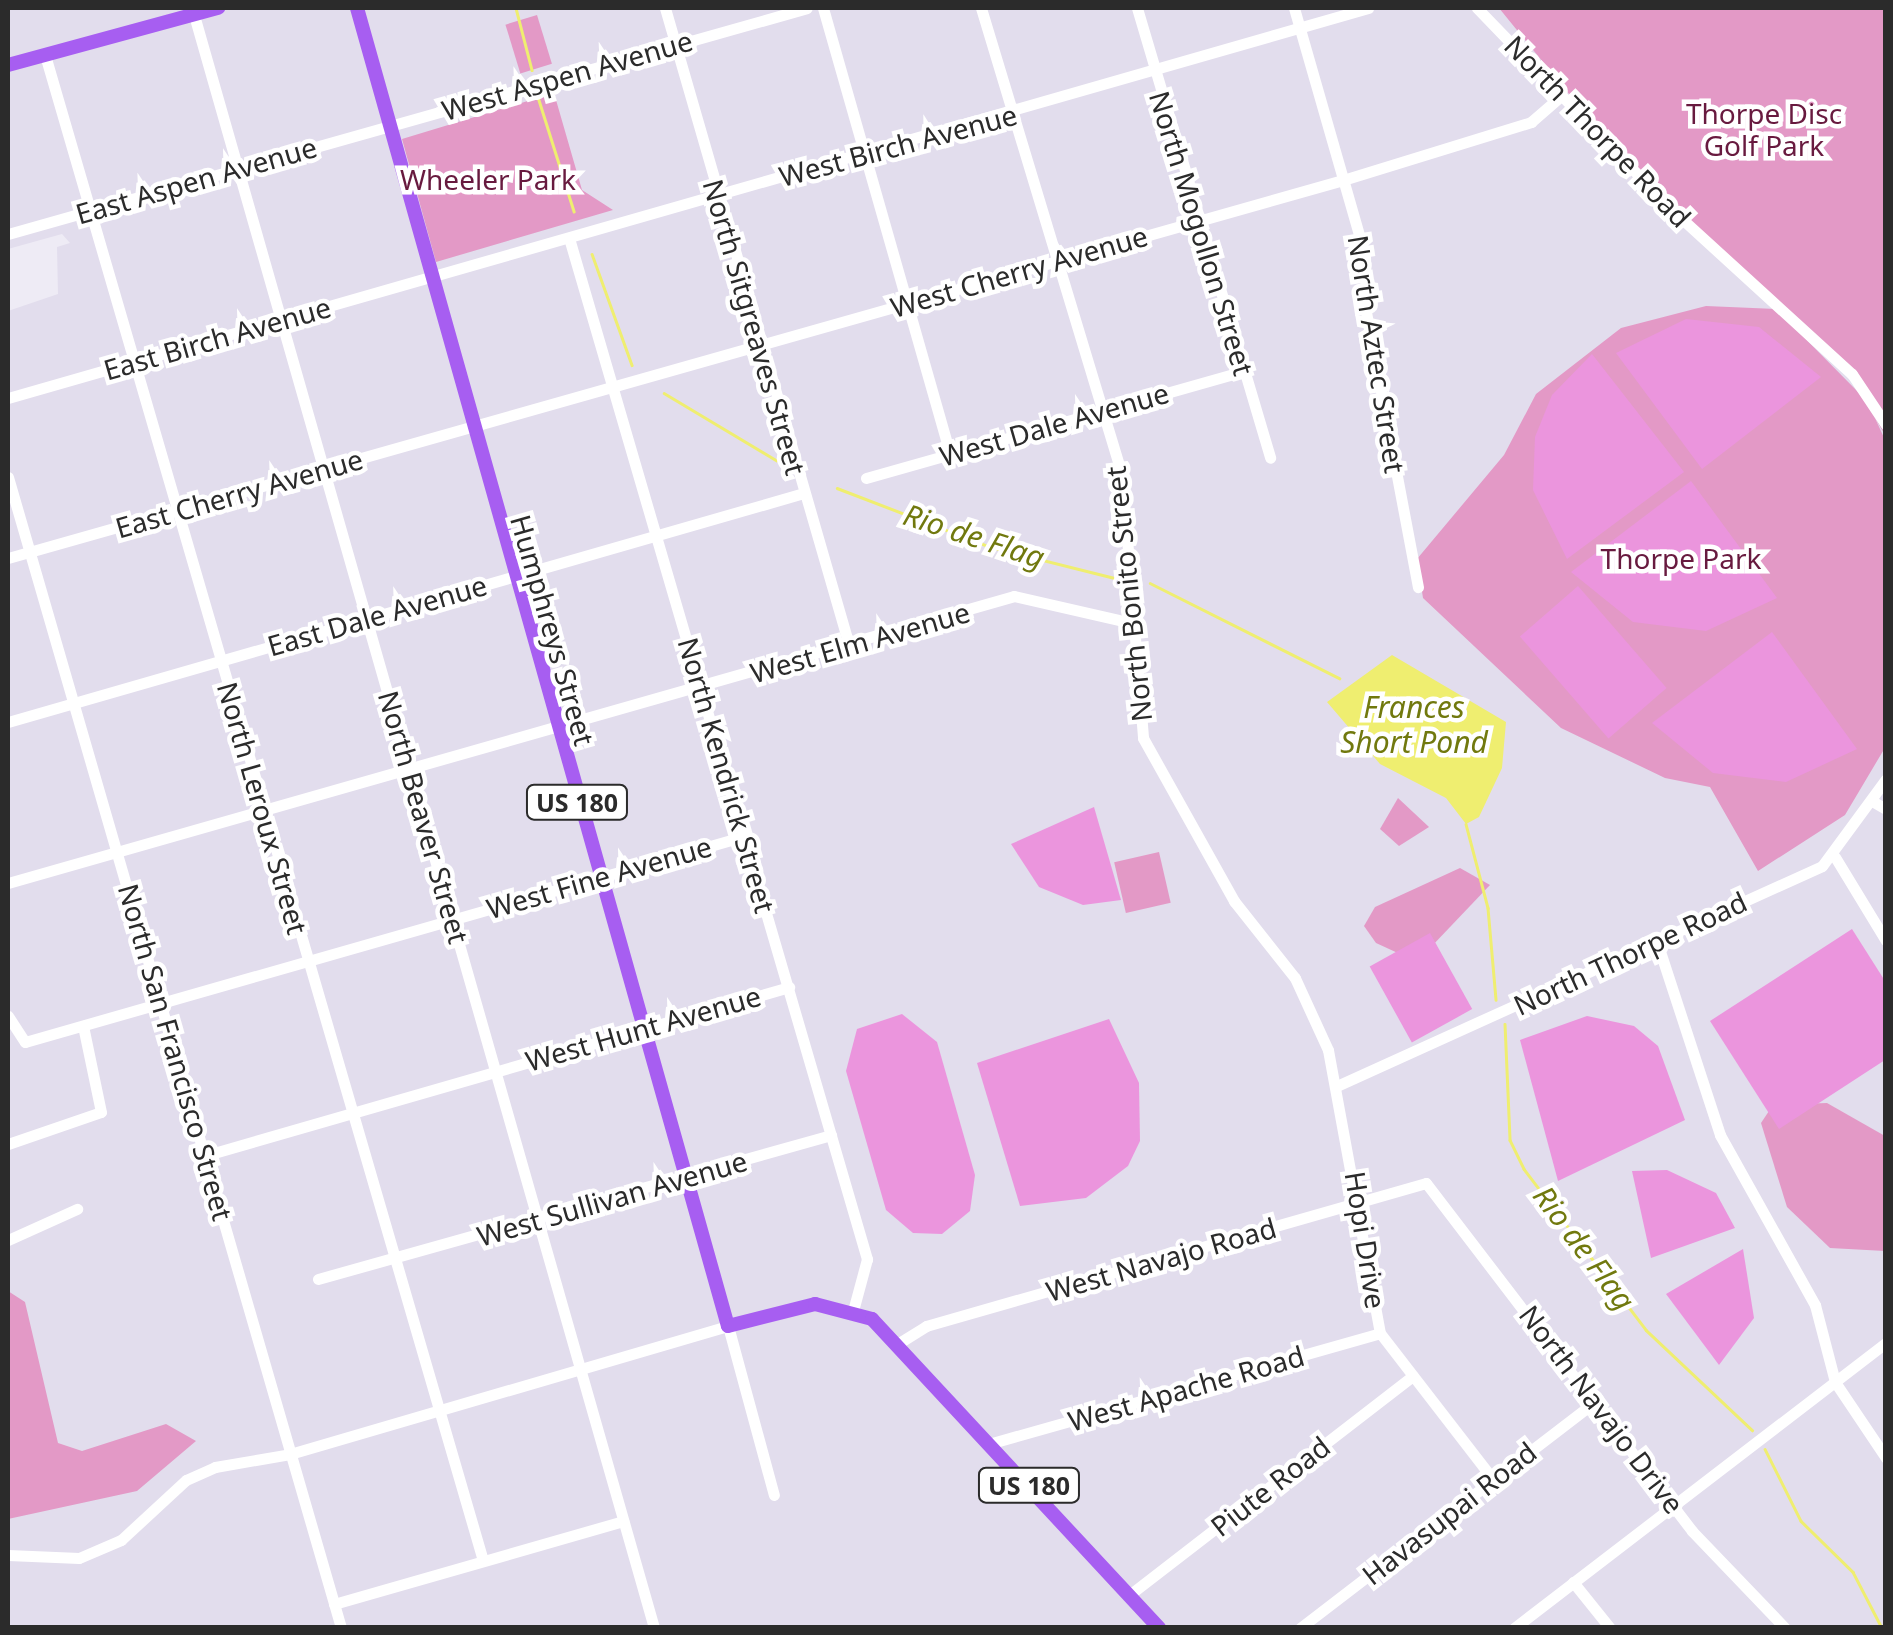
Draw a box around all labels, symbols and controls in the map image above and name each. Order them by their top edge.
street label: West Aspen Avenue [438,23,696,127]
street label: North Thorpe Road [1498,28,1698,234]
street label: North Mogollon Street [1143,87,1261,379]
park label: Thorpe Disc Golf Park [1686,96,1842,162]
street label: West Birch Avenue [775,97,1021,193]
street label: East Aspen Avenue [72,129,320,231]
park label: Wheeler Park [400,162,576,196]
street label: North Sitgreaves Street [697,175,813,479]
street label: West Cherry Avenue [887,218,1151,324]
street label: North Aztec Street [1342,233,1412,475]
street label: East Birch Avenue [99,289,335,387]
street label: West Dale Avenue [936,375,1172,473]
street label: East Cherry Avenue [111,442,367,544]
street label: North Bonito Street [1098,465,1158,723]
water label: Rio de Flag [899,496,1049,576]
street label: Humphreys Street [504,511,602,749]
park label: Thorpe Park [1601,541,1761,575]
street label: East Dale Avenue [263,568,491,662]
street label: West Elm Avenue [746,595,974,689]
street label: North Kendrick Street [672,634,782,916]
street label: North Leroux Street [211,678,315,938]
street label: North Beaver Street [372,687,476,947]
water label: Frances Short Pond [1340,689,1488,760]
road number: US 180 [524,782,630,822]
street label: West Fine Avenue [483,829,715,925]
street label: North San Francisco Street [112,880,240,1224]
street label: North Thorpe Road [1508,884,1752,1022]
street label: West Hunt Avenue [522,978,764,1078]
street label: West Sullivan Avenue [473,1143,751,1253]
street label: Hopi Drive [1339,1169,1393,1311]
water label: Rio de Flag [1526,1179,1642,1317]
street label: West Navajo Road [1042,1210,1280,1308]
street label: North Navajo Drive [1513,1298,1691,1520]
street label: West Apache Road [1064,1338,1308,1438]
street label: Piute Road [1204,1429,1336,1543]
street label: Havasupai Road [1355,1435,1543,1591]
road number: US 180 [976,1465,1082,1505]

